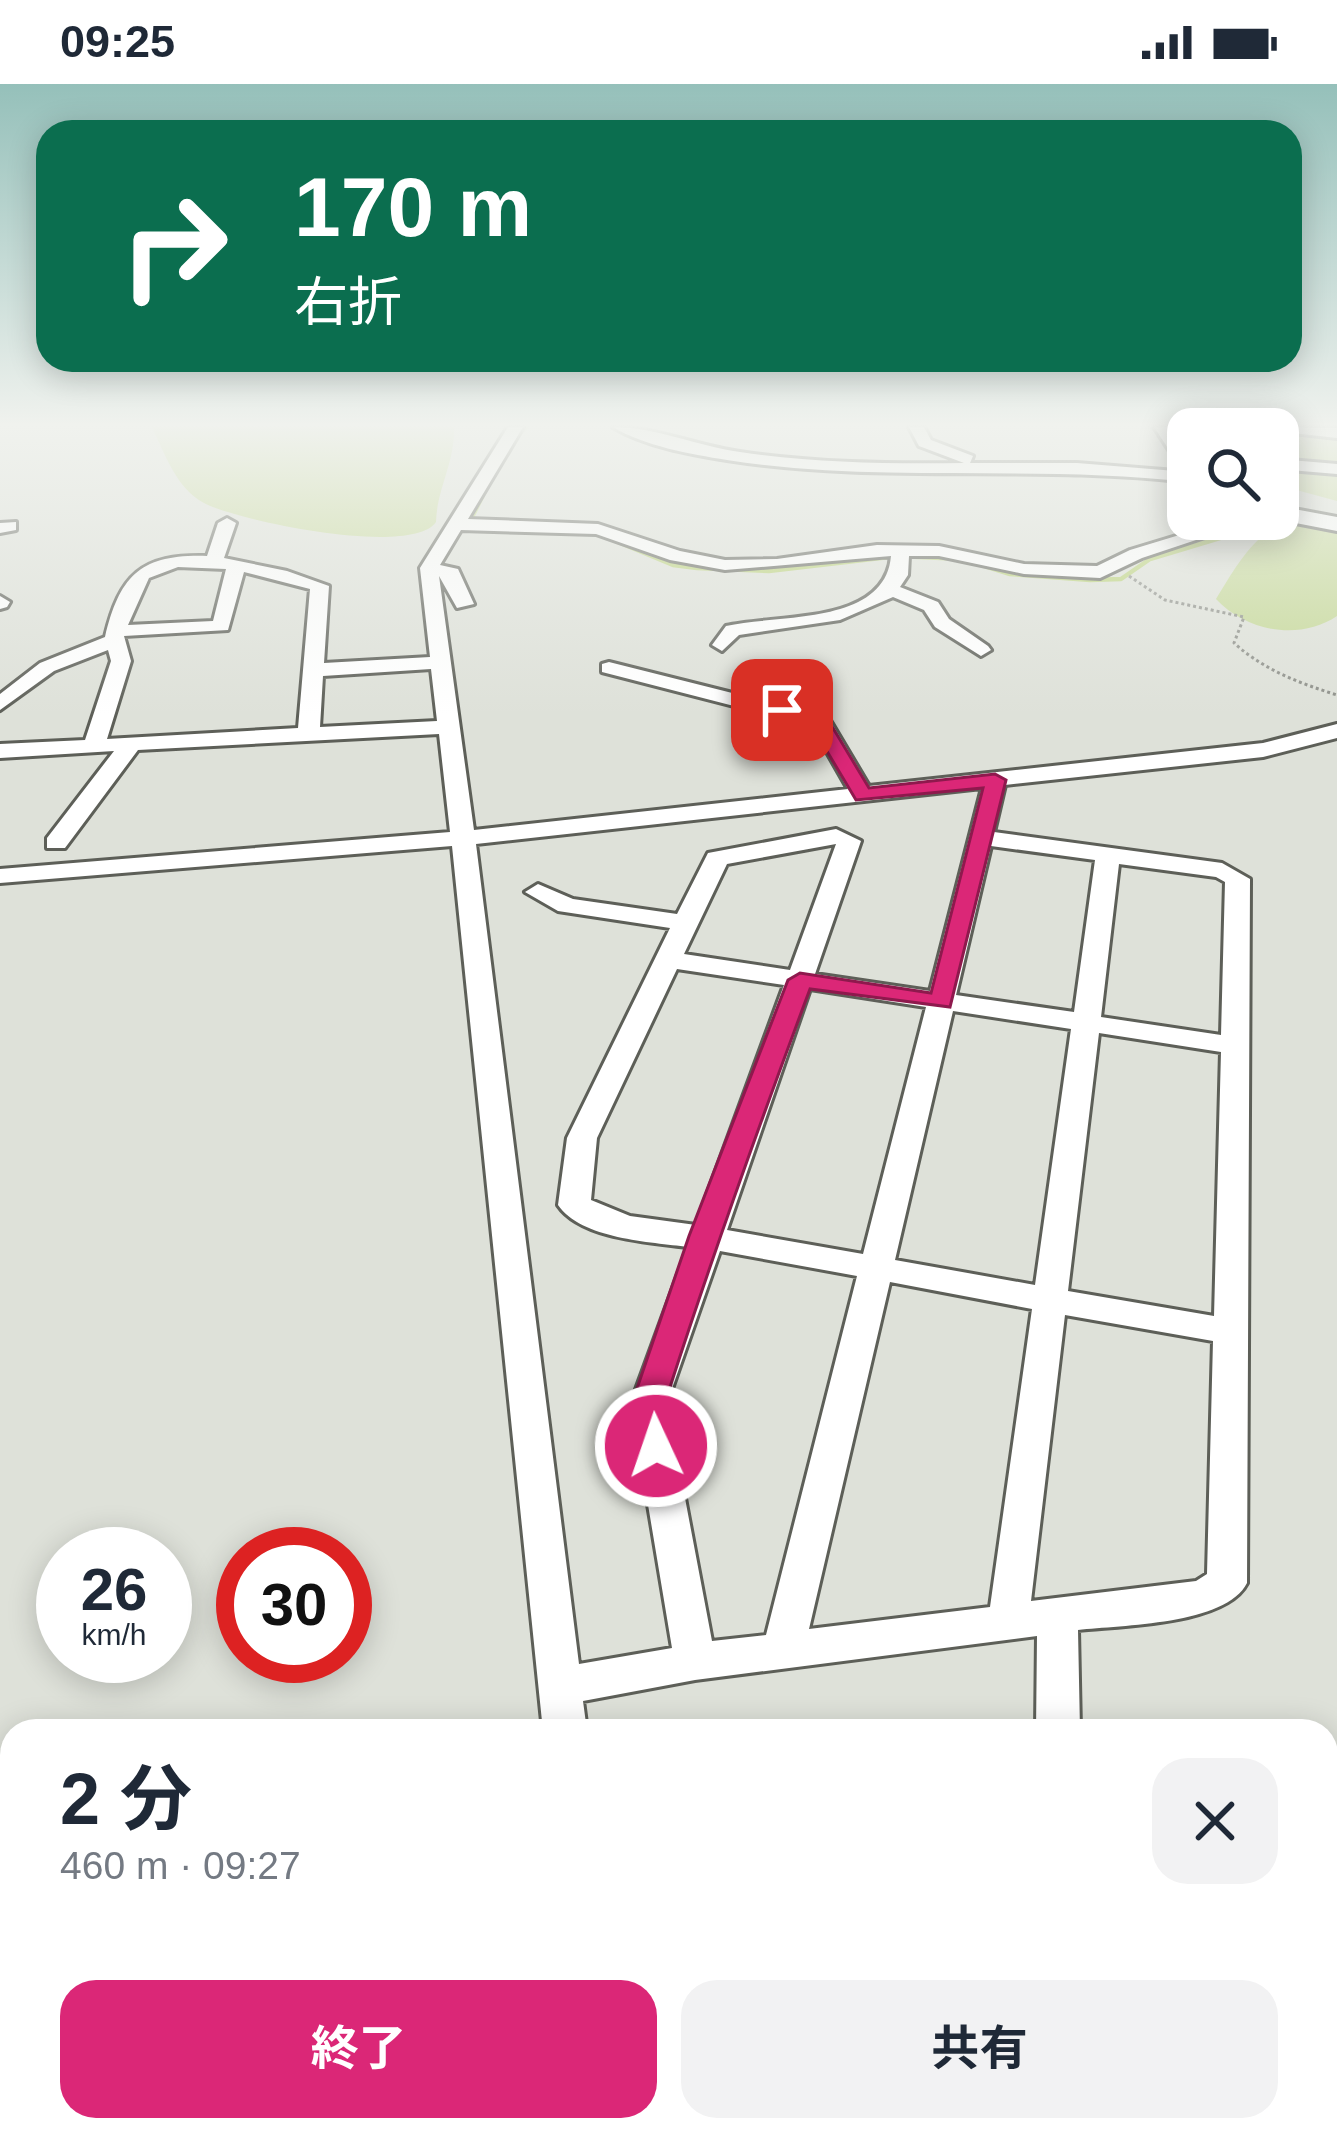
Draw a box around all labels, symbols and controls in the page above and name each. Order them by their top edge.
text: 09:25 [60,16,175,67]
text: 170 m [294,160,532,254]
icon: right [96,168,252,324]
text: 右折 [294,272,402,332]
map controls [1167,408,1299,540]
button: search [1167,408,1299,540]
pin [731,659,833,761]
icon: arrive [749,677,815,743]
position arrow [593,1383,719,1509]
speed limit sign: 30 [216,1527,372,1683]
text: 26 [81,1556,147,1623]
text: km/h [81,1618,147,1651]
button: close [1152,1758,1278,1884]
text: 2 分 [60,1759,192,1839]
text: 460 m · 09:27 [60,1844,301,1887]
button: 終了 [60,1980,657,2118]
button: 共有 [681,1980,1278,2118]

